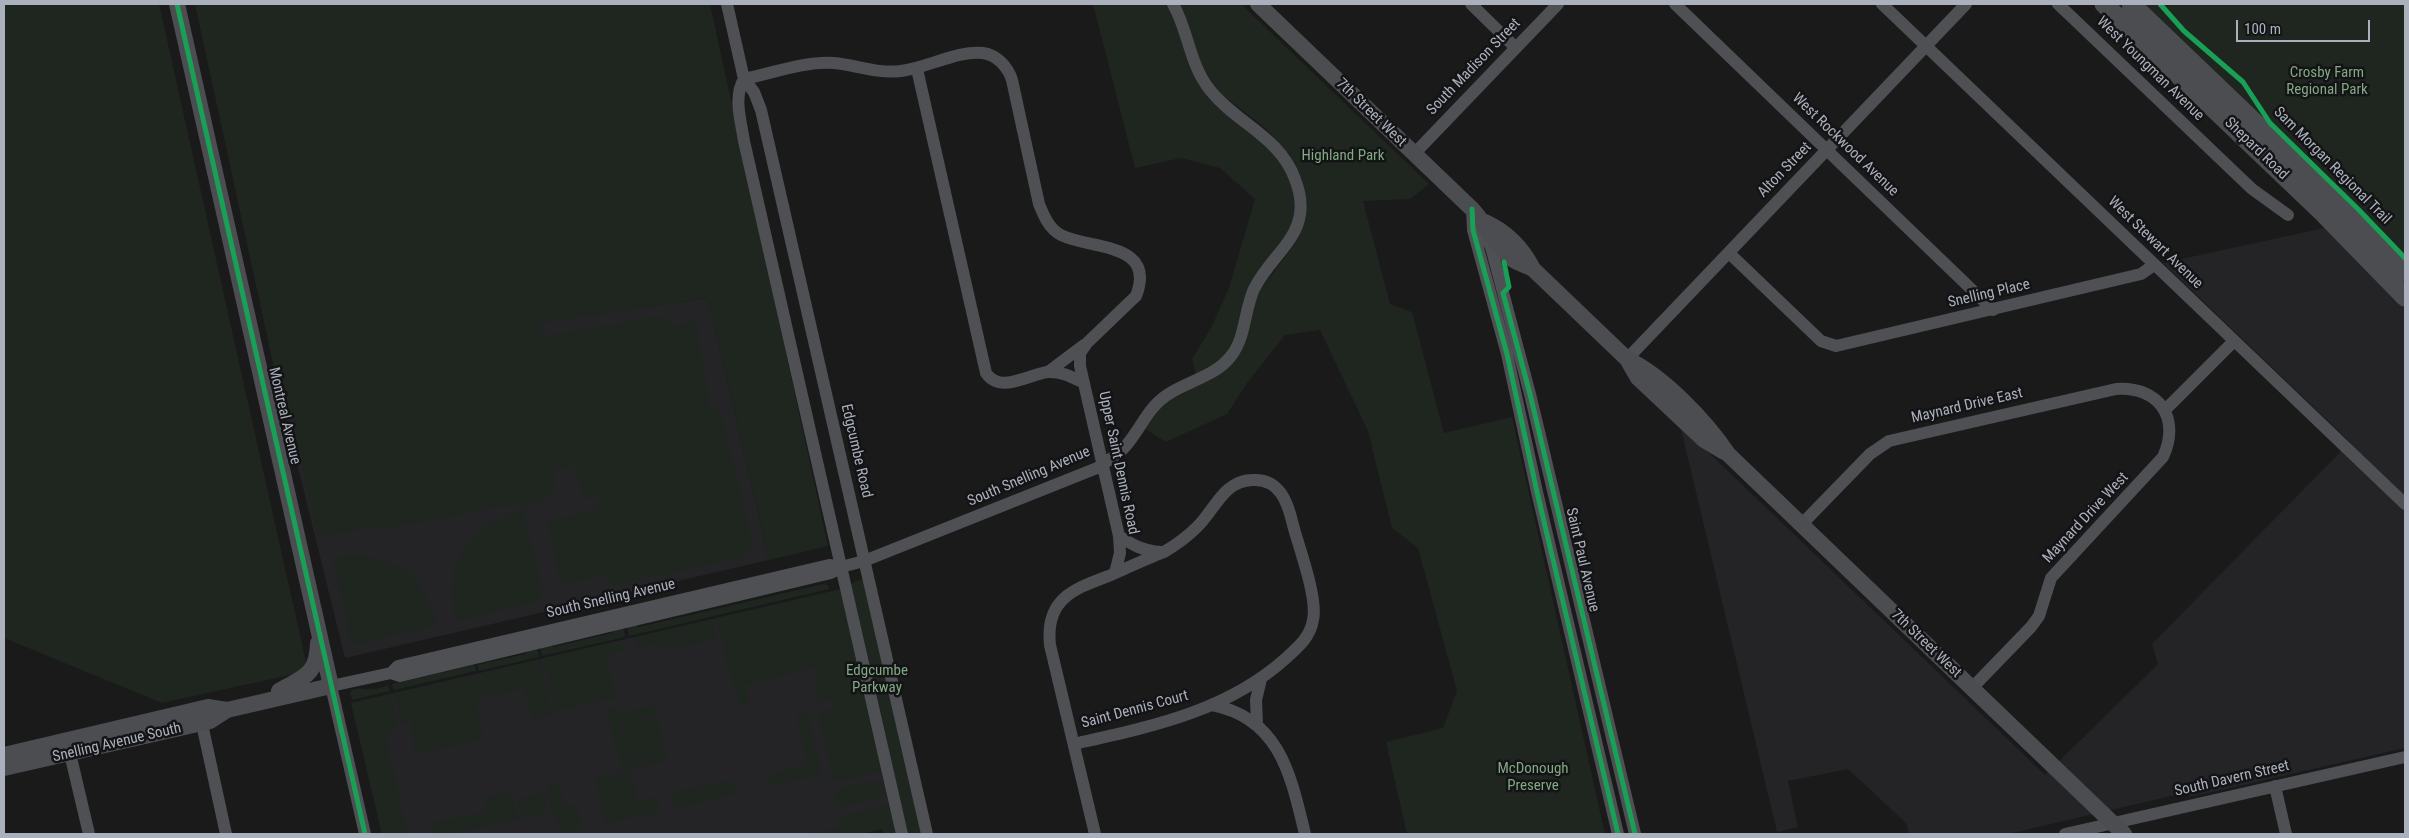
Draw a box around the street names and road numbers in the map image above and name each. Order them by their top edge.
street label: West Youngman Avenue [2093,13,2207,125]
street label: South Madison Street [1423,15,1525,119]
street label: 7th Street West [1332,75,1410,151]
street label: West Rockwood Avenue [1788,90,1902,200]
street label: Sam Morgan Regional Trail [2270,104,2394,228]
street label: Shepard Road [2220,114,2292,184]
street label: Alton Street [1754,139,1816,201]
street label: West Stewart Avenue [2104,193,2206,293]
street label: Snelling Place [1946,276,2032,312]
street label: Montreal Avenue [264,366,304,466]
street label: Maynard Drive East [1910,384,2024,428]
street label: Upper Saint Dennis Road [1094,390,1142,536]
street label: Edgcumbe Road [836,402,876,500]
street label: South Snelling Avenue [965,443,1093,511]
street label: Maynard Drive West [2039,469,2133,567]
street label: Saint Paul Avenue [1561,506,1603,614]
street label: South Snelling Avenue [545,575,677,623]
street label: 7th Street West [1887,606,1965,682]
street label: Saint Dennis Court [1080,687,1190,733]
street label: Snelling Avenue South [51,719,183,767]
street label: South Davern Street [2173,757,2291,801]

